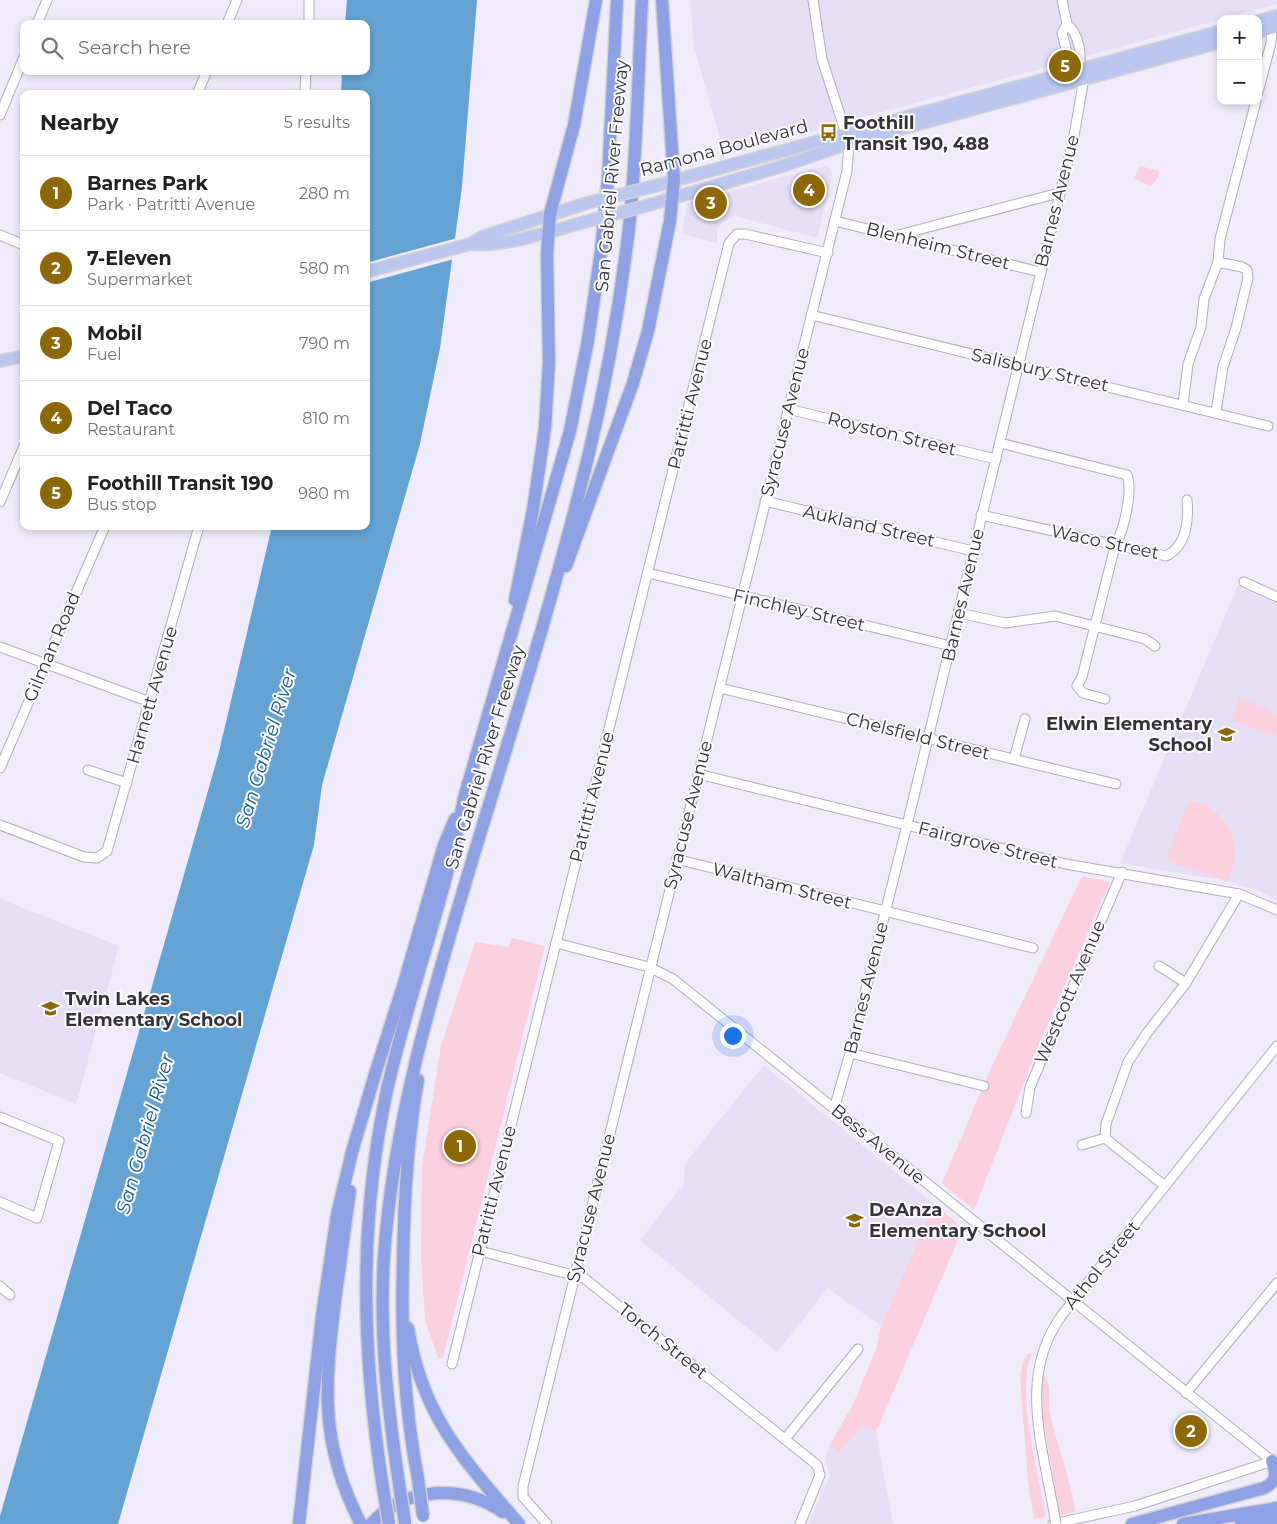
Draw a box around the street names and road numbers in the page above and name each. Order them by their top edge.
street label: San Gabriel River Freeway [591,59,633,293]
street label: Ramona Boulevard [638,115,810,181]
street label: Barnes Avenue [1030,132,1084,270]
street label: Blenheim Street [864,217,1012,275]
street label: Patritti Avenue [663,336,717,472]
street label: Salisbury Street [969,343,1111,397]
street label: Syracuse Avenue [756,345,814,499]
street label: Royston Street [825,407,959,461]
street label: Aukland Street [801,500,937,552]
street label: Waco Street [1049,520,1161,564]
street label: Barnes Avenue [937,526,989,664]
street label: Finchley Street [731,584,867,636]
street label: Gilman Road [19,589,85,705]
street label: Harnett Avenue [122,623,182,766]
street label: San Gabriel River Freeway [440,642,530,872]
street label: Chelsfield Street [844,707,992,765]
street label: Patritti Avenue [565,729,619,865]
street label: Syracuse Avenue [659,738,717,892]
street label: Fairgrove Street [916,817,1060,873]
street label: Waltham Street [710,858,854,914]
street label: Westcott Avenue [1030,917,1110,1067]
street label: Barnes Avenue [839,919,893,1057]
street label: Bess Avenue [827,1099,930,1189]
street label: Patritti Avenue [467,1123,521,1259]
street label: Syracuse Avenue [562,1131,620,1285]
street label: Athol Street [1060,1216,1144,1314]
street label: Torch Street [614,1298,712,1384]

